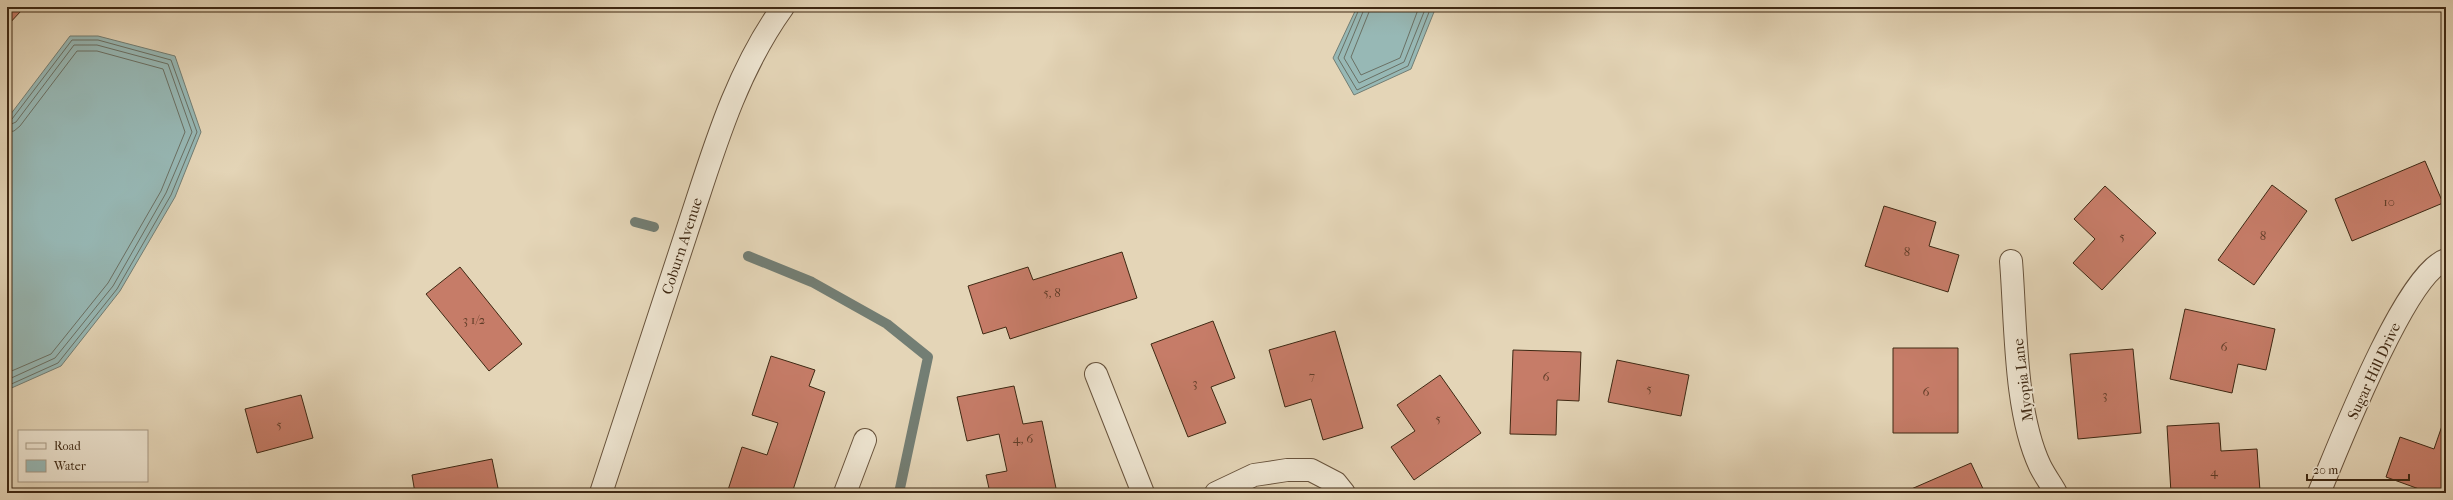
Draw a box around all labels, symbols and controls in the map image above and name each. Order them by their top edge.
house number: 10 [2383,194,2395,209]
street label: Coburn Avenue [658,195,706,297]
house number: 8 [2260,228,2266,243]
house number: 5 [2119,229,2125,244]
house number: 8 [1904,244,1910,259]
house number: 5, 8 [1043,285,1061,300]
house number: 3 1/2 [463,312,486,327]
street label: Sugar Hill Drive [2344,319,2405,422]
street label: Myopia Lane [2009,337,2037,423]
house number: 6 [2220,339,2228,354]
house number: 7 [1309,368,1315,383]
house number: 6 [1542,369,1550,384]
house number: 3 [1192,375,1198,390]
house number: 5 [1646,381,1652,396]
house number: 6 [1922,384,1930,399]
house number: 3 [2102,387,2108,402]
house number: 5 [1435,411,1441,426]
house number: 5 [276,417,282,432]
legend [18,430,148,482]
house number: 4, 6 [1013,431,1034,446]
text: Road [54,439,81,453]
scale bar [2307,456,2409,482]
text: Water [53,459,87,473]
text: 20 m [2313,463,2338,477]
house number: 4 [2210,464,2218,479]

